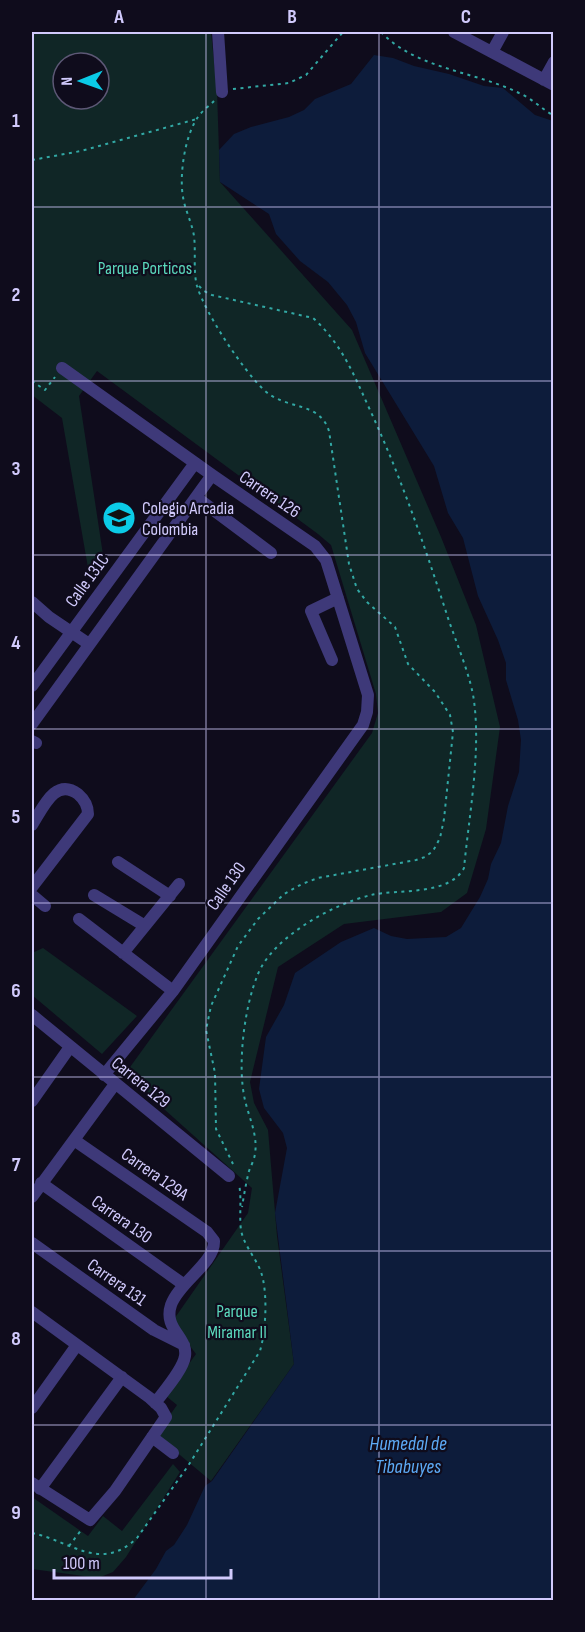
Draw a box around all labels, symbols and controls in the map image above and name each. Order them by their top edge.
text: A [113,5,124,29]
text: B [287,5,297,29]
text: C [461,5,471,29]
north arrow [51,51,111,111]
text: N [58,77,77,86]
text: 1 [12,109,20,133]
park label: Parque Porticos [98,258,192,279]
text: 2 [12,283,20,307]
text: 3 [12,457,21,481]
street label: Carrera 126 [235,466,304,523]
place label: Colegio Arcadia Colombia [142,498,234,540]
school or university icon: Colegio Arcadia Colombia [101,500,137,536]
street label: Calle 131C [61,549,114,611]
text: 4 [11,631,21,655]
text: 5 [12,805,21,829]
street label: Calle 130 [202,858,251,914]
text: 6 [11,979,21,1003]
street label: Carrera 129 [107,1052,174,1112]
street label: Carrera 129A [117,1144,192,1205]
text: 7 [12,1153,21,1177]
street label: Carrera 130 [87,1191,156,1248]
street label: Carrera 131 [83,1254,151,1311]
park label: Parque Miramar II [207,1301,267,1343]
text: 8 [11,1327,21,1351]
water label: Humedal de Tibabuyes [369,1432,447,1479]
text: 9 [11,1501,21,1525]
scale bar [54,1542,231,1580]
text: 100 m [63,1553,100,1574]

